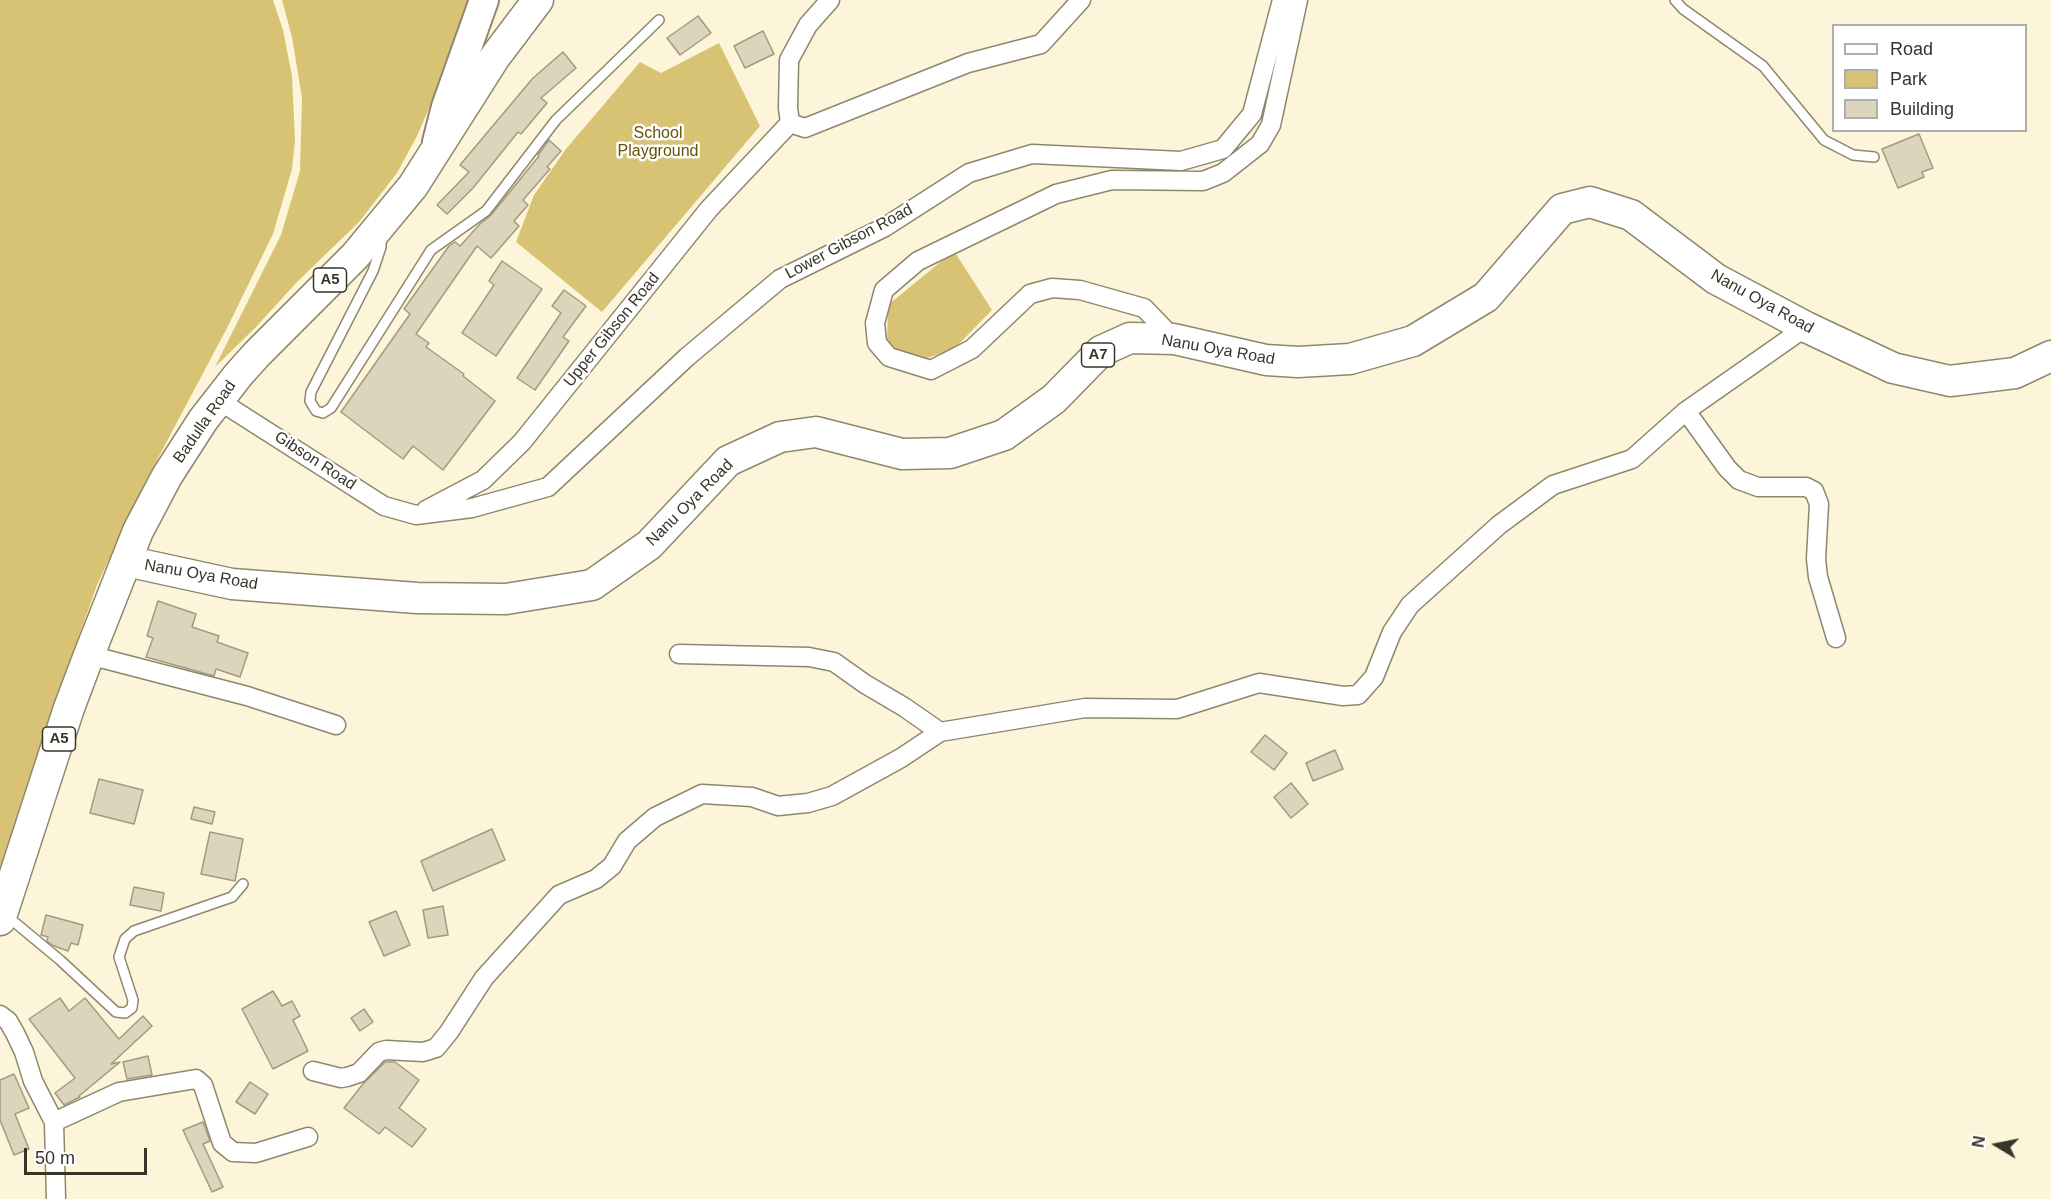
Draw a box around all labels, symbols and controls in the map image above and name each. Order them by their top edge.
legend [1832,24,2027,132]
text: Road [1890,39,1933,59]
text: Park [1890,69,1927,89]
text: Building [1890,99,1954,119]
park label: School Playground [618,124,698,162]
street label: Lower Gibson Road [782,200,916,284]
street label: Nanu Oya Road [1707,266,1817,338]
road number: A5 [314,268,346,292]
street label: Upper Gibson Road [560,269,664,391]
street label: Nanu Oya Road [1160,331,1276,369]
road number: A7 [1082,343,1114,367]
street label: Badulla Road [170,377,240,467]
street label: Gibson Road [271,428,359,494]
street label: Nanu Oya Road [643,456,737,550]
street label: Nanu Oya Road [143,556,259,594]
road number: A5 [42,727,76,751]
north arrow [1967,1115,2027,1175]
text: N [1969,1135,1988,1149]
scale bar [27,1136,150,1174]
text: 50 m [35,1148,75,1168]

